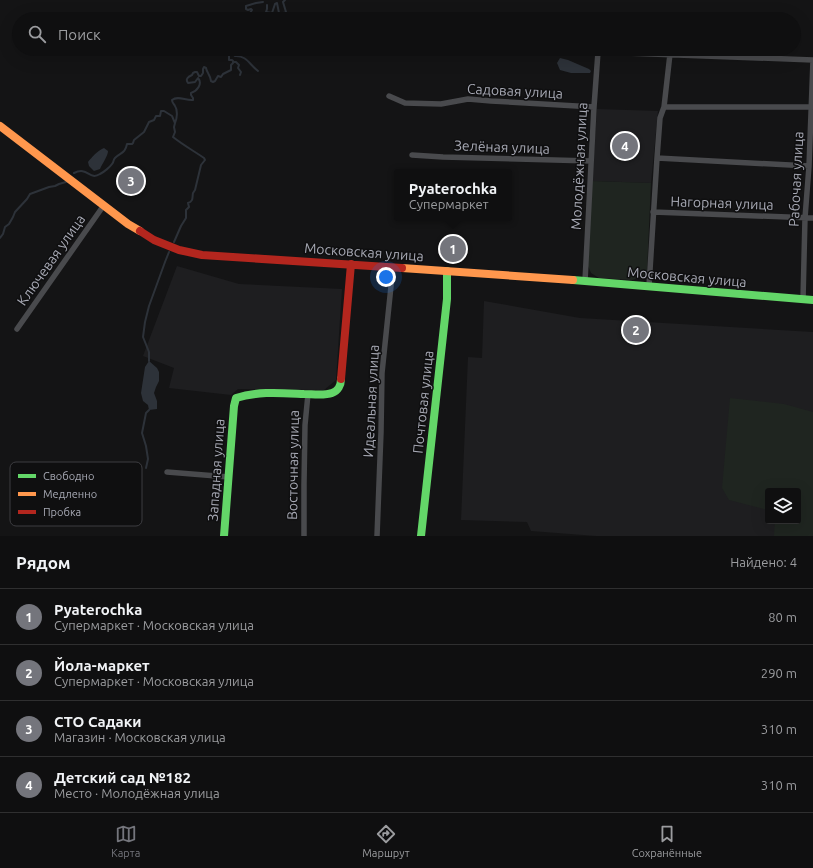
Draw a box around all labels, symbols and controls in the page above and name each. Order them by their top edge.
search box [12,12,801,56]
icon: search [26,23,48,45]
text: Поиск [58,26,101,43]
street label: Садовая улица [467,80,563,102]
street label: Молодёжная улица [568,102,590,230]
pin: 4 [612,131,638,161]
street label: Рабочая улица [786,131,806,227]
street label: Зелёная улица [454,137,550,157]
pin: 3 [118,166,144,196]
popup [394,169,512,221]
text: Pyaterochka [409,180,497,197]
street label: Нагорная улица [670,193,774,213]
text: Супермаркет [409,197,489,211]
street label: Ключевая улица [14,212,88,308]
pin: 1 [440,234,466,264]
street label: Московская улица [304,240,424,264]
street label: Московская улица [627,264,747,290]
your location [376,267,396,287]
pin: 2 [623,315,649,345]
street label: Идеальная улица [360,344,382,458]
street label: Почтовая улица [410,350,436,454]
street label: Восточная улица [284,410,302,520]
street label: Западная улица [204,418,228,522]
legend [10,462,142,526]
text: Свободно [43,470,94,482]
text: Медленно [43,488,97,500]
map controls [765,488,801,524]
button: layers [765,488,801,524]
text: Пробка [43,506,81,518]
text: Рядом [16,553,71,572]
text: Найдено: 4 [730,555,797,569]
text: Pyaterochka [54,601,142,618]
text: 1 [25,610,33,624]
text: 80 m [768,610,797,624]
text: Супермаркет · Московская улица [54,618,254,632]
text: Йола-маркет [54,657,150,674]
text: 2 [25,666,33,680]
text: 290 m [761,666,797,680]
text: Супермаркет · Московская улица [54,674,254,688]
text: СТО Садаки [54,713,141,730]
text: 3 [25,722,33,736]
text: 310 m [761,722,797,736]
text: Магазин · Московская улица [54,730,226,744]
text: Детский сад №182 [54,769,191,786]
text: 4 [25,778,33,792]
text: 310 m [761,778,797,792]
text: Место · Молодёжная улица [54,786,220,800]
tab: Карта [111,823,140,859]
tab: Маршрут [362,823,410,859]
tab: Сохранённые [632,823,702,859]

